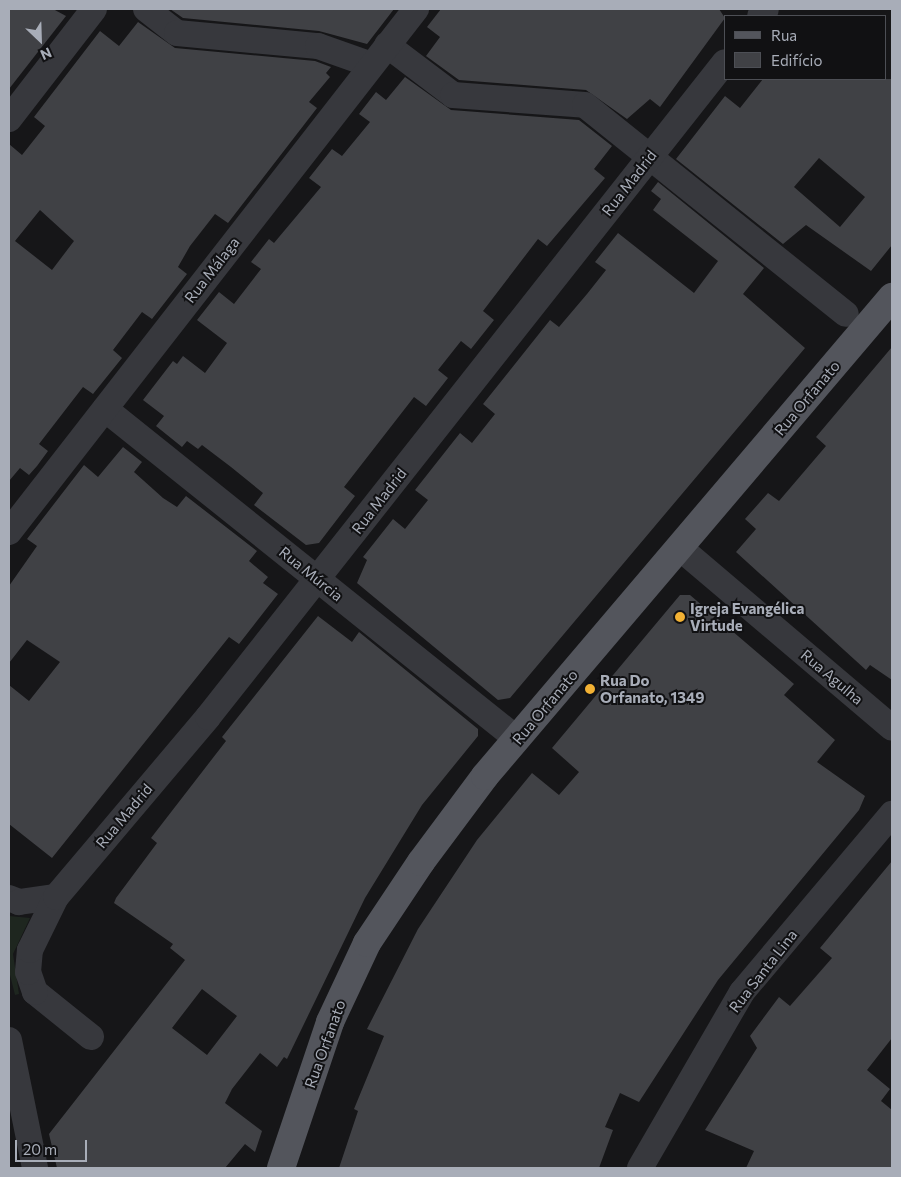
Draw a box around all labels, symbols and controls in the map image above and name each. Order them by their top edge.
north arrow [15,15,65,65]
legend [724,15,886,80]
text: Rua [771,26,797,44]
text: N [38,44,55,64]
text: Edifício [771,51,822,69]
street label: Rua Madrid [598,147,660,219]
street label: Rua Málaga [181,234,243,306]
street label: Rua Orfanato [770,357,844,439]
street label: Rua Madrid [348,465,410,537]
street label: Rua Múrcia [276,543,346,605]
place label: Igreja Evangélica Virtude [690,599,804,634]
marker: Igreja Evangélica Virtude [674,611,686,623]
street label: Rua Agulha [797,646,867,708]
street label: Rua Orfanato [508,666,582,748]
place label: Rua Do Orfanato, 1349 [600,671,704,706]
marker: Rua Do Orfanato, 1349 [584,683,596,695]
street label: Rua Madrid [92,780,156,852]
street label: Rua Santa Lina [725,926,801,1016]
street label: Rua Orfanato [301,998,349,1090]
scale bar [18,1130,90,1162]
text: 20 m [23,1140,57,1158]

